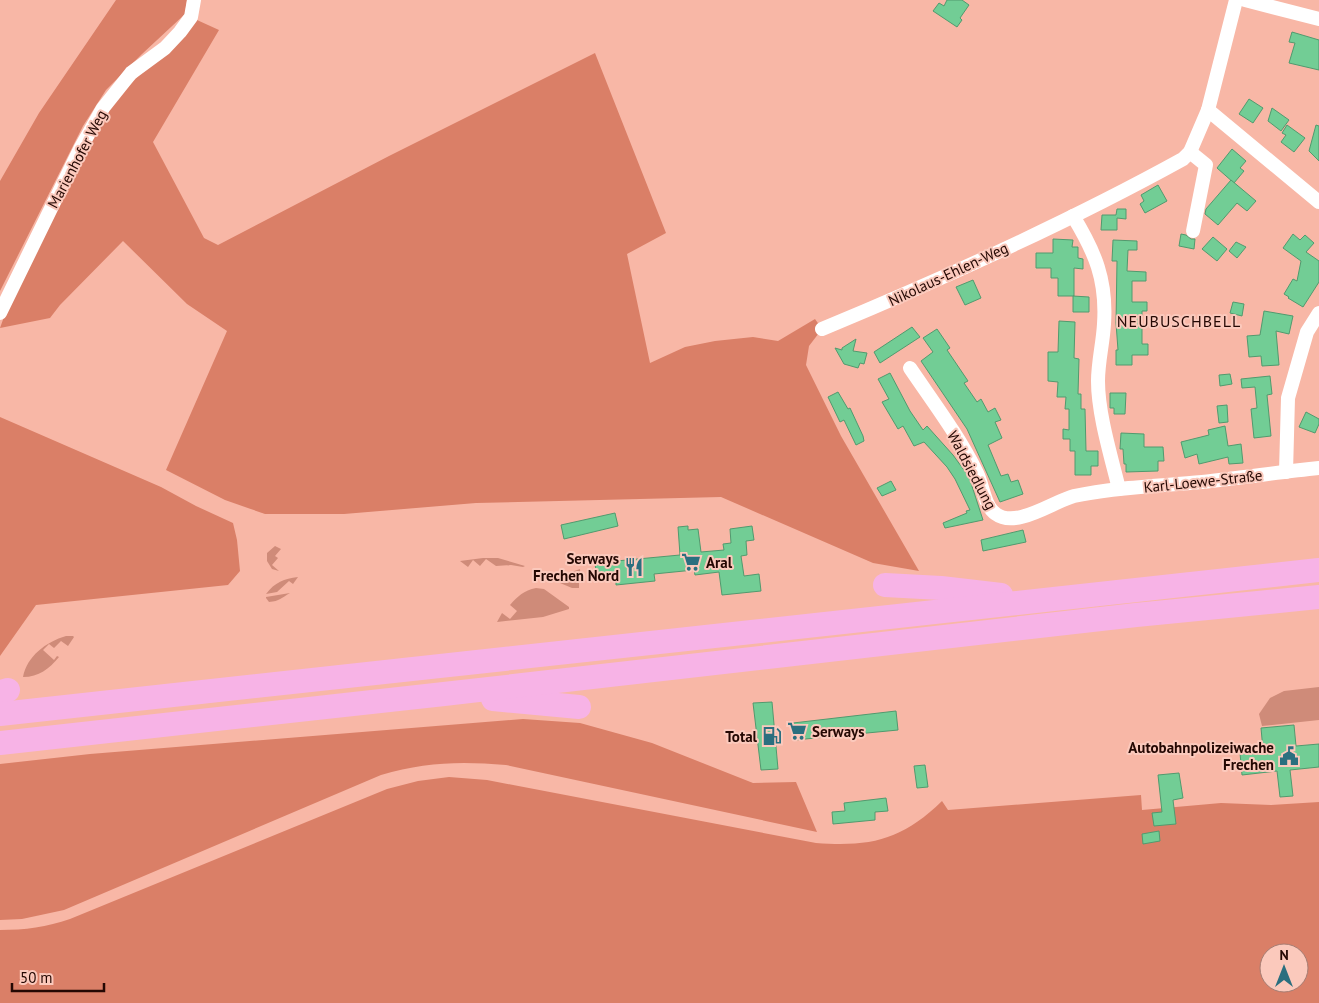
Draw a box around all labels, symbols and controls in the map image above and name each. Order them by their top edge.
street label: Marienhofer Weg [43,107,111,211]
street label: Nikolaus-Ehlen-Weg [885,238,1011,310]
district label: NEUBUSCHBELL [1117,311,1241,331]
street label: Waldsiedlung [943,427,1001,513]
street label: Karl-Loewe-Straße [1143,465,1263,497]
place label: Serways Frechen Nord [533,549,619,585]
supermarket icon: Aral [680,551,702,573]
place label: Aral [706,553,733,572]
restaurant icon: Serways Frechen Nord [623,556,645,578]
supermarket icon: Serways [786,720,808,742]
place label: Serways [812,722,865,741]
fuel station icon: Total [761,725,783,747]
place label: Total [725,727,758,746]
place label: Autobahnpolizeiwache Frechen [1128,738,1274,774]
public building icon: Autobahnpolizeiwache Frechen [1278,745,1300,767]
north arrow [1259,943,1309,993]
text: N [1279,946,1289,964]
scale bar [12,960,105,992]
text: 50 m [20,968,53,987]

